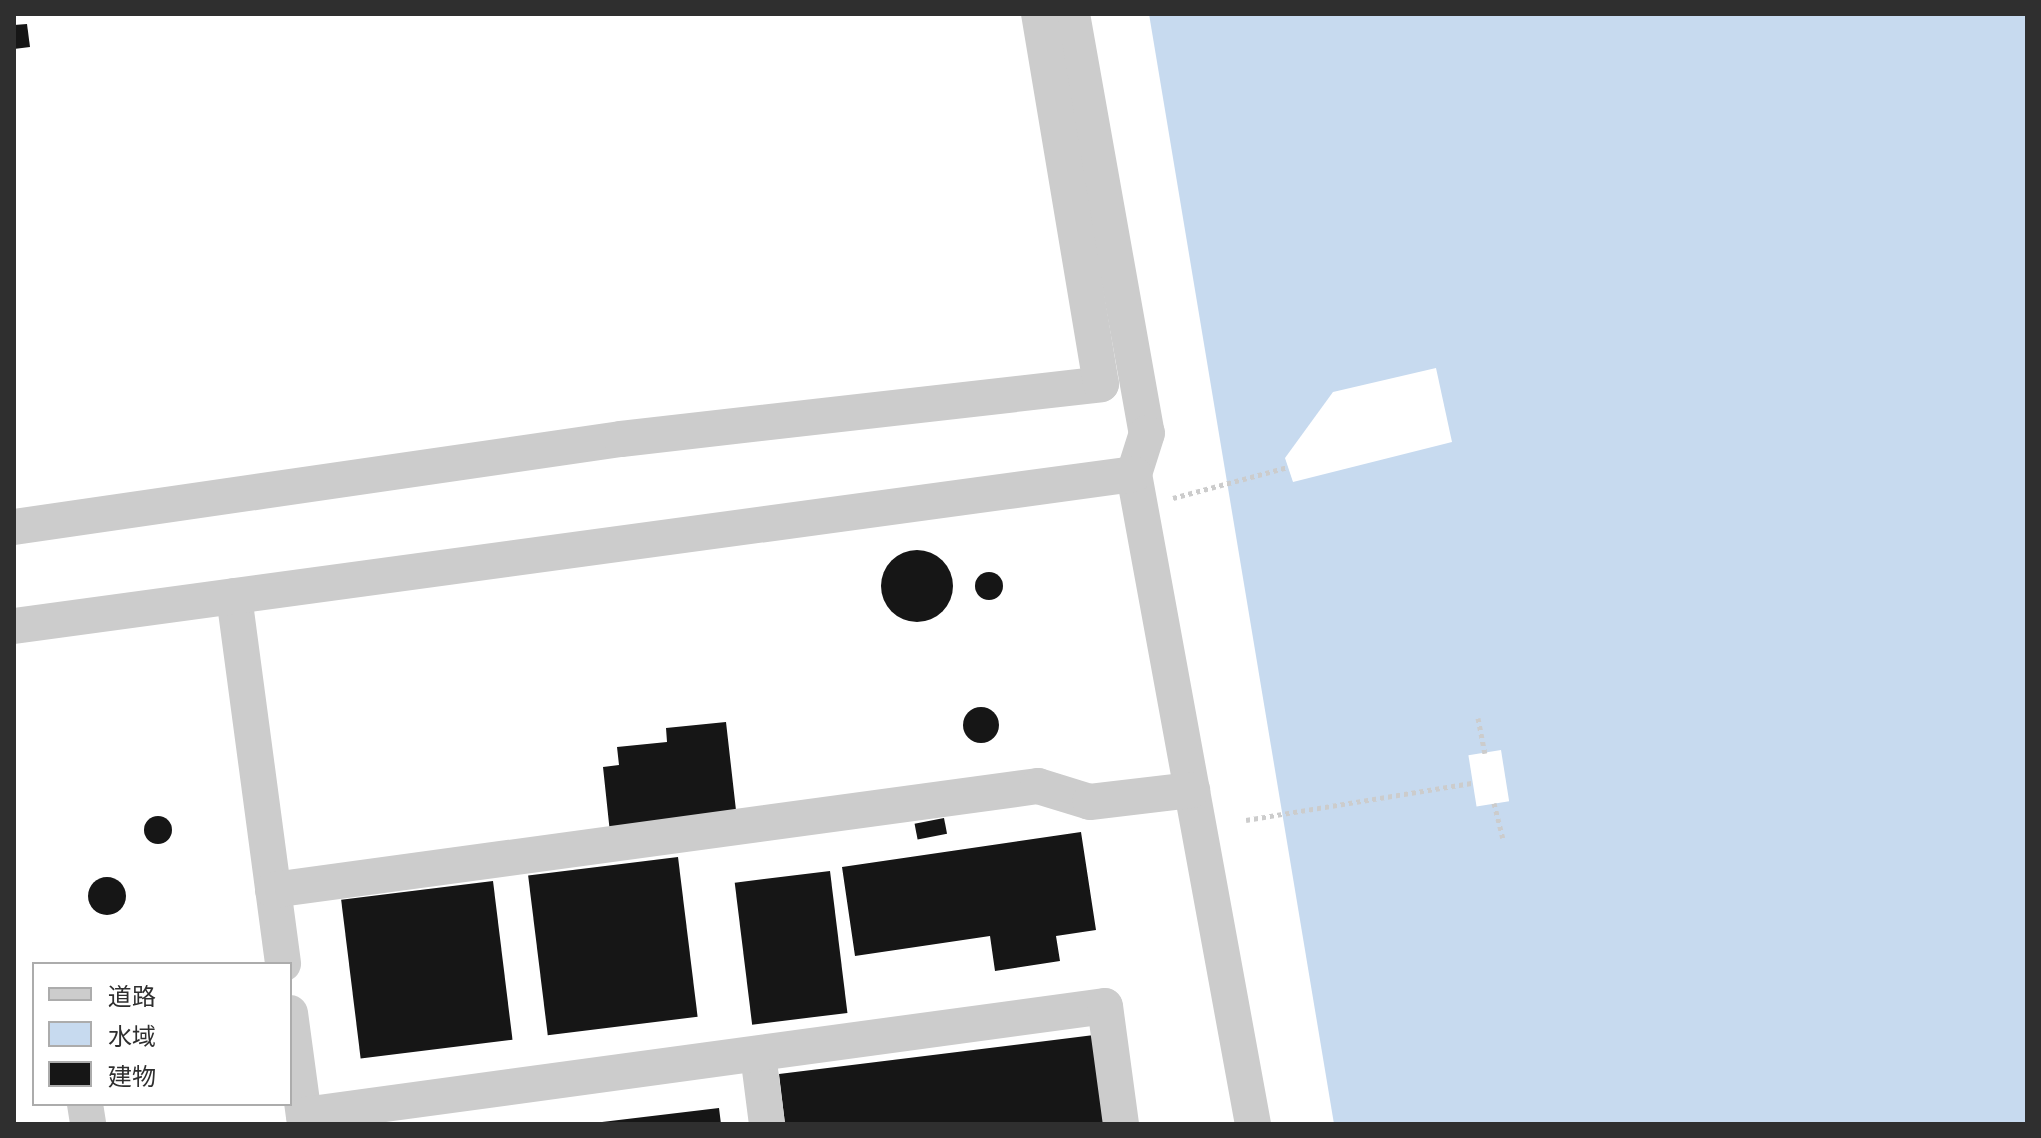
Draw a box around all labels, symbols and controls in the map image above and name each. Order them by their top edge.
legend [32,962,292,1106]
text: 道路 [108,981,156,1010]
text: 水域 [108,1021,156,1050]
text: 建物 [108,1061,156,1090]

